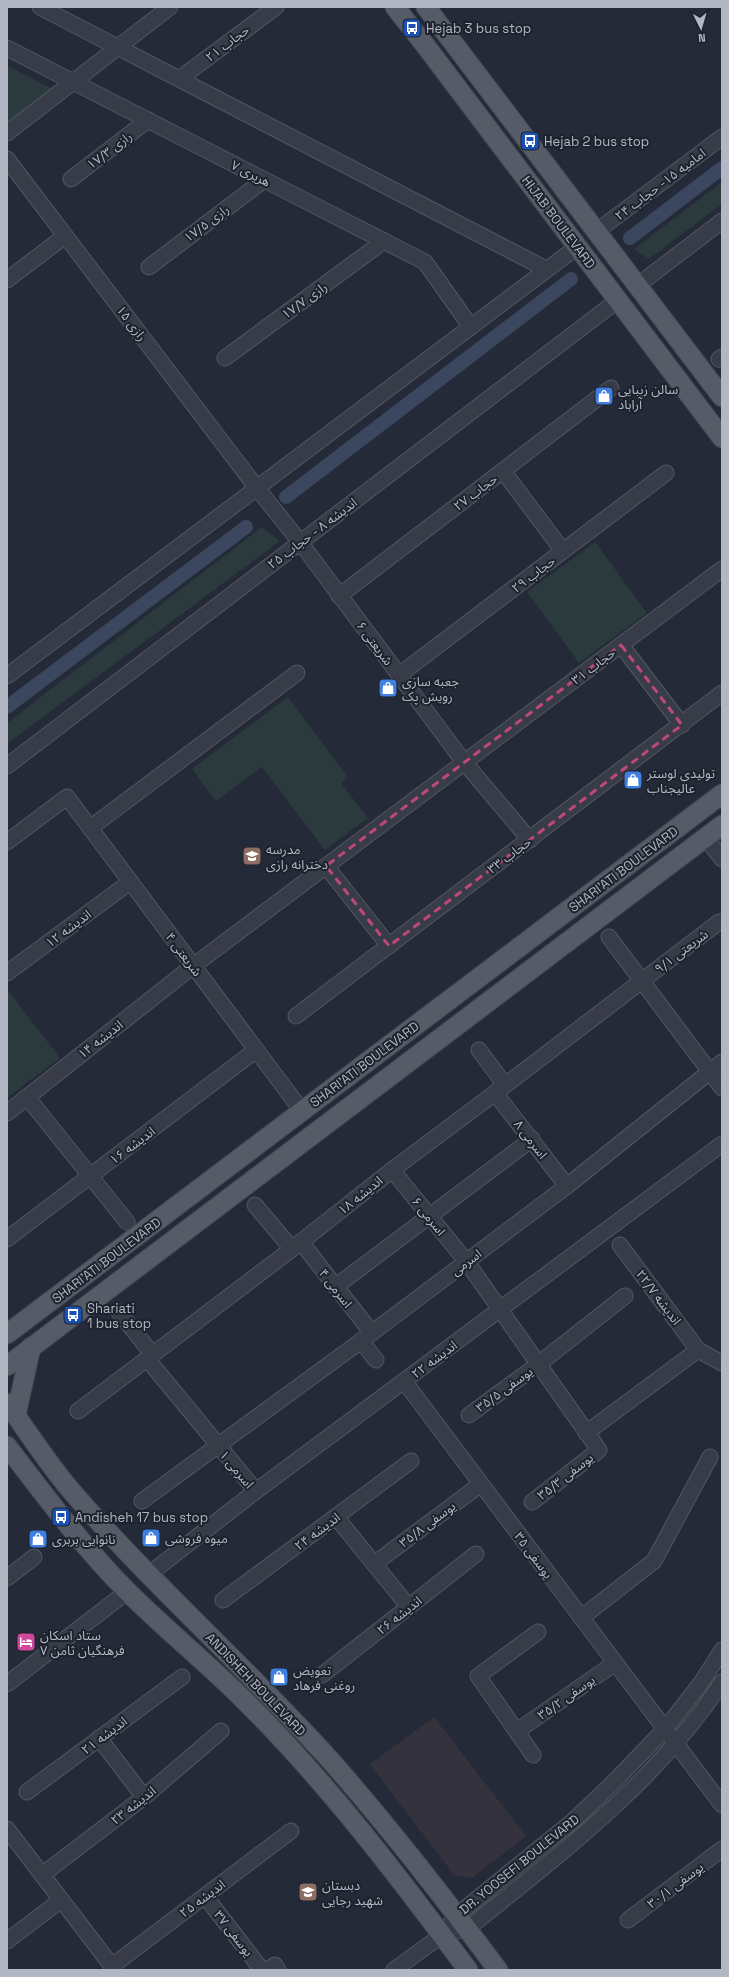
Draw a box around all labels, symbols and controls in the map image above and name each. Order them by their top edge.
north arrow [681,8,721,48]
bus stop icon: Hejab 3 bus stop [401,17,423,39]
place label: Hejab 3 bus stop [426,20,531,37]
street label: حجاب ۲۱ [202,21,253,65]
text: N [698,31,706,45]
street label: رازی ۱۷/۳ [83,128,135,173]
bus stop icon: Hejab 2 bus stop [519,130,541,152]
place label: Hejab 2 bus stop [544,133,649,150]
street label: امامیه ۱۵- حجاب ۲۴ [611,145,709,224]
street label: هریری ۷ [228,156,273,191]
street label: HIJAB BOULEVARD [518,173,599,272]
street label: رازی ۱۷/۵ [180,201,232,246]
street label: رازی ۱۷/۷ [278,278,331,323]
street label: رازی ۱۵ [113,302,151,345]
place label: سالن زیبایی آراباد [618,381,678,413]
shop icon: سالن زیبایی آراباد [593,385,615,407]
street label: حجاب ۲۷ [450,470,501,514]
street label: اندیشه ۸ - حجاب ۲۵ [264,494,361,573]
street label: حجاب ۲۹ [508,552,559,596]
street label: شریعتی ۶ [353,618,397,669]
street label: حجاب ۳۱ [568,644,619,688]
place label: جعبه سازی رویش پک [402,673,460,706]
shop icon: جعبه سازی رویش پک [377,677,399,699]
place label: تولیدی لوستر عالیجناب [646,765,715,797]
shop icon: تولیدی لوستر عالیجناب [622,769,644,791]
street label: SHARI'ATI BOULEVARD [565,823,681,916]
street label: حجاب ۳۳ [484,833,535,877]
place label: مدرسه دخترانه رازی [266,841,328,873]
school or university icon: مدرسه دخترانه رازی [241,845,263,867]
street label: اندیشه ۱۲ [42,906,95,951]
street label: شریعتی ۹/۱ [651,926,712,977]
street label: شریعتی ۴ [162,929,206,980]
street label: اندیشه ۱۴ [74,1016,126,1062]
street label: SHARI'ATI BOULEVARD [306,1018,422,1111]
street label: اسرمی ۸ [510,1116,551,1162]
street label: اندیشه ۱۶ [106,1123,159,1168]
street label: اندیشه ۱۸ [334,1172,386,1219]
street label: اسرمی ۶ [408,1193,449,1239]
street label: SHARI'ATI BOULEVARD [48,1214,164,1307]
street label: اسرمی [447,1245,485,1280]
street label: اسرمی ۴ [315,1265,356,1311]
street label: اندیشه ۲۲/۷ [632,1266,685,1328]
place label: Shariati 1 bus stop [87,1300,151,1332]
bus stop icon: Shariati 1 bus stop [62,1304,84,1326]
street label: اندیشه ۲۲ [408,1337,461,1382]
street label: یوسفی ۳۵/۵ [472,1363,536,1416]
street label: اسرمی ۱ [216,1447,258,1492]
street label: یوسفی ۳۵/۳ [534,1449,597,1504]
street label: یوسفی ۳۵/۸ [396,1497,459,1551]
bus stop icon: Andisheh 17 bus stop [50,1506,72,1528]
place label: Andisheh 17 bus stop [75,1509,208,1526]
street label: اندیشه ۲۴ [291,1509,344,1554]
shop icon: میوه فروشی [140,1527,162,1549]
shop icon: نانوایی بربری [27,1528,49,1550]
street label: یوسفی ۳۵ [510,1528,557,1582]
place label: میوه فروشی [165,1530,228,1547]
place label: نانوایی بربری [52,1531,116,1548]
street label: اندیشه ۲۶ [373,1592,425,1638]
place label: ستاد اسکان فرهنگیان ثامن ۷ [40,1627,125,1659]
street label: ANDISHEH BOULEVARD [202,1629,309,1740]
hotel icon: ستاد اسکان فرهنگیان ثامن ۷ [15,1631,37,1653]
place label: تعویض روغنی فرهاد [293,1662,355,1694]
shop icon: تعویض روغنی فرهاد [268,1666,290,1688]
street label: یوسفی ۳۵/۲ [534,1671,599,1723]
street label: اندیشه ۲۱ [78,1713,131,1758]
street label: اندیشه ۲۳ [107,1782,159,1828]
street label: DR. YOOSEFI BOULEVARD [456,1811,583,1918]
street label: یوسفی ۳۰/۱ [644,1858,707,1912]
street label: اندیشه ۲۵ [176,1876,229,1921]
place label: دبستان شهید رجایی [322,1877,383,1909]
school or university icon: دبستان شهید رجایی [297,1881,319,1903]
street label: یوسفی ۳۷ [210,1907,257,1960]

